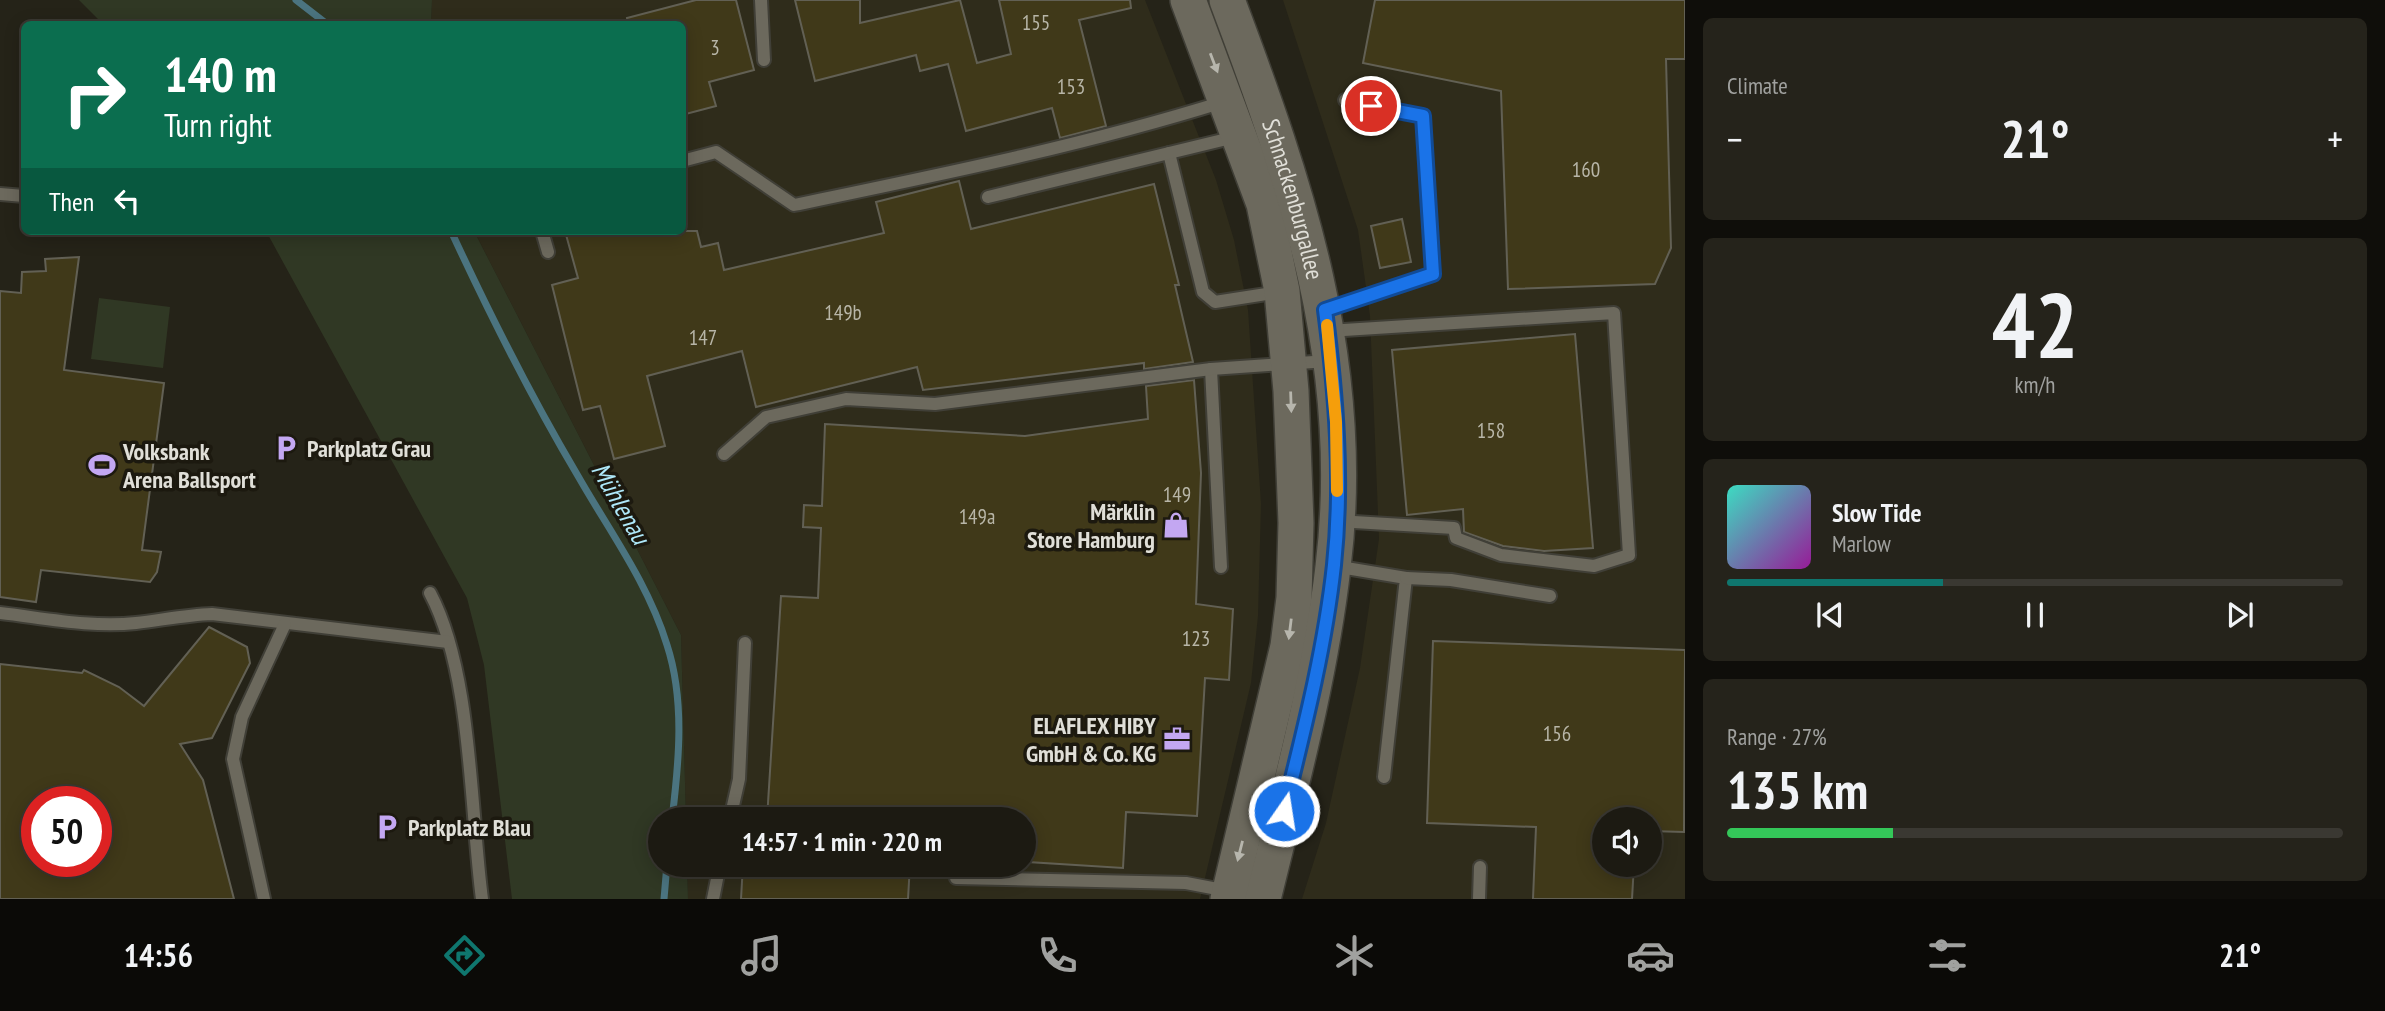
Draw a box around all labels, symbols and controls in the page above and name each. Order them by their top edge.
house number: 155 [1022,9,1050,36]
house number: 3 [710,34,720,61]
text: 140 m [164,42,277,106]
icon: right [49,49,140,140]
one-way arrow [1209,53,1220,74]
text: Climate [1727,71,1788,100]
house number: 153 [1057,73,1085,100]
pin [1341,76,1401,136]
icon: arrive [1352,87,1390,125]
text: Turn right [164,104,272,146]
text: 21° [2001,105,2069,172]
text: − [1727,114,1743,163]
text: + [2327,114,2343,163]
street label: Schnackenburgallee [1256,115,1331,282]
house number: 160 [1572,156,1600,183]
icon: left [108,182,146,220]
text: Then [49,185,94,218]
text: 42 [1992,265,2079,383]
house number: 149b [824,299,862,326]
house number: 147 [689,324,717,351]
text: km/h [2015,370,2055,399]
one-way arrow [1286,392,1297,414]
house number: 158 [1477,417,1505,444]
parking icon: Parkplatz Grau [271,433,301,463]
place label: Parkplatz Grau [307,433,431,464]
place label: Volksbank Arena Ballsport [122,436,256,495]
sports icon: Volksbank Arena Ballsport [87,450,117,480]
water label: Mühlenau [584,456,658,551]
house number: 149 [1163,481,1191,508]
place label: Märklin Store Hamburg [1027,496,1155,555]
text: Slow Tide [1832,496,1922,529]
house number: 149a [959,503,995,530]
shop icon: Märklin Store Hamburg [1161,510,1191,540]
text: Marlow [1832,529,1891,558]
icon: previous [1811,596,1849,634]
icon: pause [2016,596,2054,634]
icon: next [2221,596,2259,634]
one-way arrow [1284,619,1295,641]
house number: 123 [1182,625,1210,652]
place label: ELAFLEX HIBY GmbH & Co. KG [1026,710,1156,769]
house number: 156 [1543,720,1571,747]
text: Range · 27% [1727,722,1827,751]
office icon: ELAFLEX HIBY GmbH & Co. KG [1162,724,1192,754]
text: 135 km [1727,756,1868,823]
position arrow [1247,774,1321,848]
speed limit sign: 50 [21,786,112,877]
map controls [1592,807,1662,877]
button: sound [1592,807,1662,877]
parking icon: Parkplatz Blau [372,812,402,842]
place label: Parkplatz Blau [408,812,531,843]
text: 14:57 · 1 min · 220 m [742,825,942,858]
one-way arrow [1234,840,1245,862]
icon: directions [440,931,489,980]
icon: music [737,931,786,980]
icon: phone [1033,931,1082,980]
icon: climate [1330,931,1379,980]
icon: car [1626,931,1675,980]
icon: filters [1923,931,1972,980]
text: 14:56 [124,934,193,976]
text: 21° [2219,934,2261,976]

